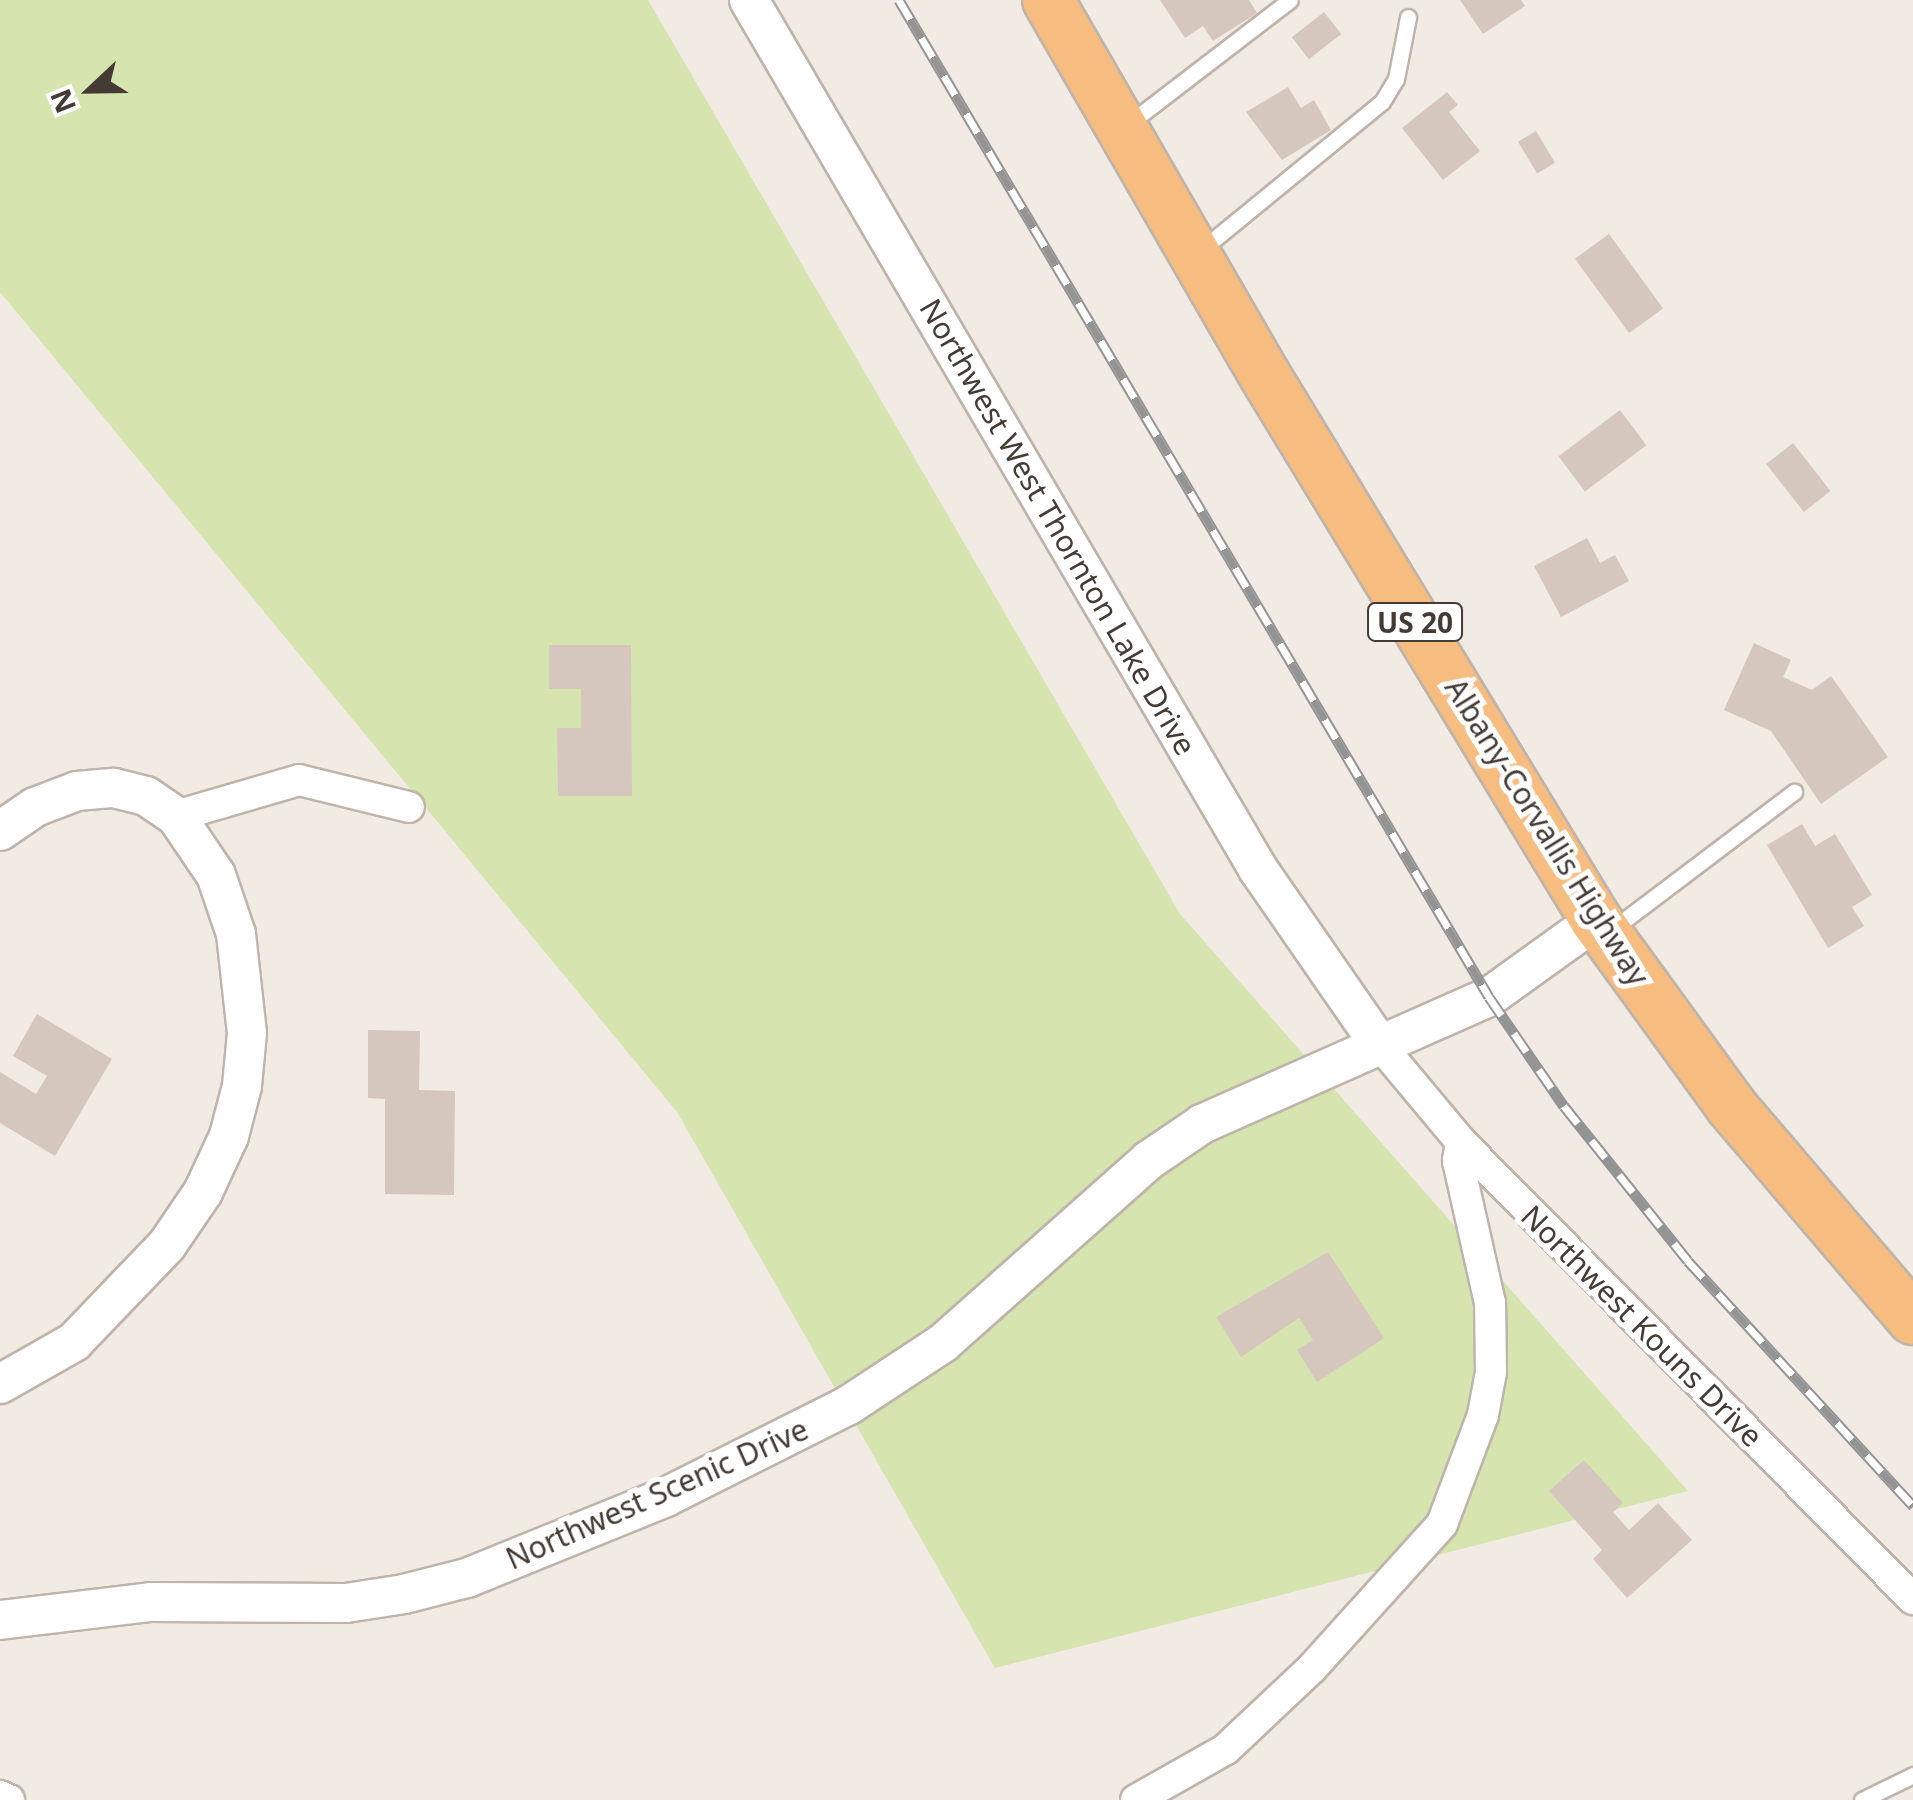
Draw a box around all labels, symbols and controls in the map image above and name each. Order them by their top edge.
north arrow [40,40,140,140]
text: N [40,84,84,119]
street label: Northwest West Thornton Lake Drive [912,293,1204,761]
road number: US 20 [1365,599,1465,645]
street label: Albany-Corvallis Highway [1438,672,1656,992]
street label: Northwest Kouns Drive [1514,1198,1770,1454]
street label: Northwest Scenic Drive [500,1411,814,1577]

